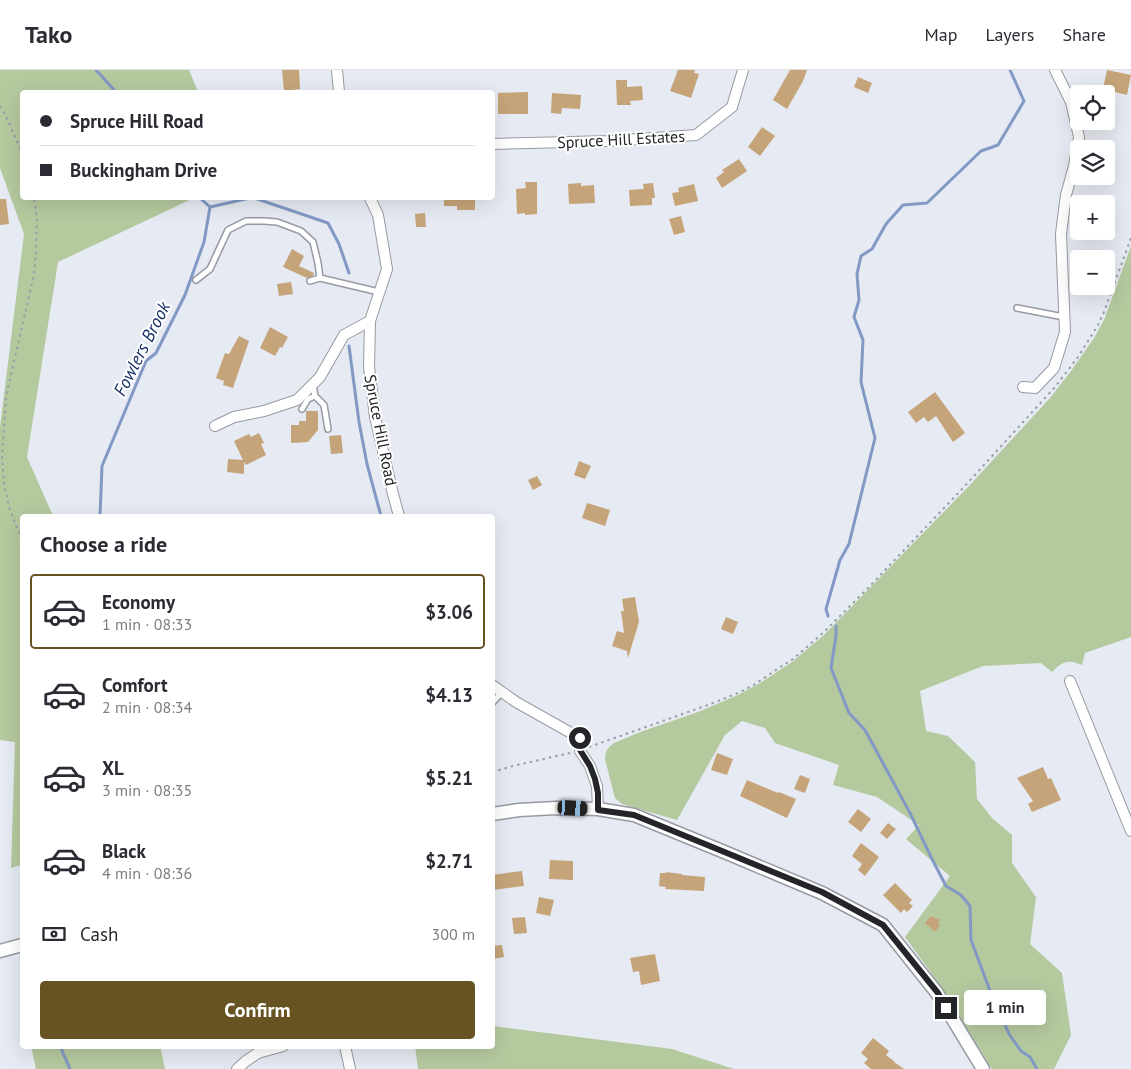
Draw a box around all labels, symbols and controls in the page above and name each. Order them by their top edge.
text: Tako [25,19,72,50]
text: Map [925,23,957,46]
text: Layers [985,23,1034,46]
text: Share [1062,23,1106,46]
map controls [1070,85,1115,295]
button: locate [1070,85,1115,130]
text: Spruce Hill Road [70,109,203,133]
street label: Spruce Hill Estates [557,126,686,152]
button: layers [1070,140,1115,185]
text: Buckingham Drive [70,158,217,182]
button: + [1070,195,1115,240]
button: − [1070,250,1115,295]
water label: Fowlers Brook [108,297,176,400]
street label: Spruce Hill Road [360,373,402,487]
text: Choose a ride [40,530,167,558]
icon: car [42,589,87,634]
text: Economy [102,590,175,614]
text: $3.06 [425,600,473,624]
text: 1 min · 08:33 [102,614,192,634]
icon: car [42,672,87,717]
text: Comfort [102,673,168,697]
text: $4.13 [425,683,473,707]
text: 2 min · 08:34 [102,697,192,717]
route start [569,727,591,749]
icon: car [42,755,87,800]
text: XL [102,756,124,780]
text: $5.21 [425,766,473,790]
text: 3 min · 08:35 [102,780,192,800]
car [557,800,588,816]
icon: car [42,838,87,883]
text: Black [102,839,146,863]
text: $2.71 [425,849,473,873]
text: 4 min · 08:36 [102,863,192,883]
icon: cash [40,920,68,948]
text: Cash [80,922,118,946]
text: 300 m [432,924,475,944]
button: Confirm [40,981,475,1039]
callout: 1 min [964,990,1046,1026]
route end [935,997,957,1019]
text: 1 min [985,997,1025,1017]

